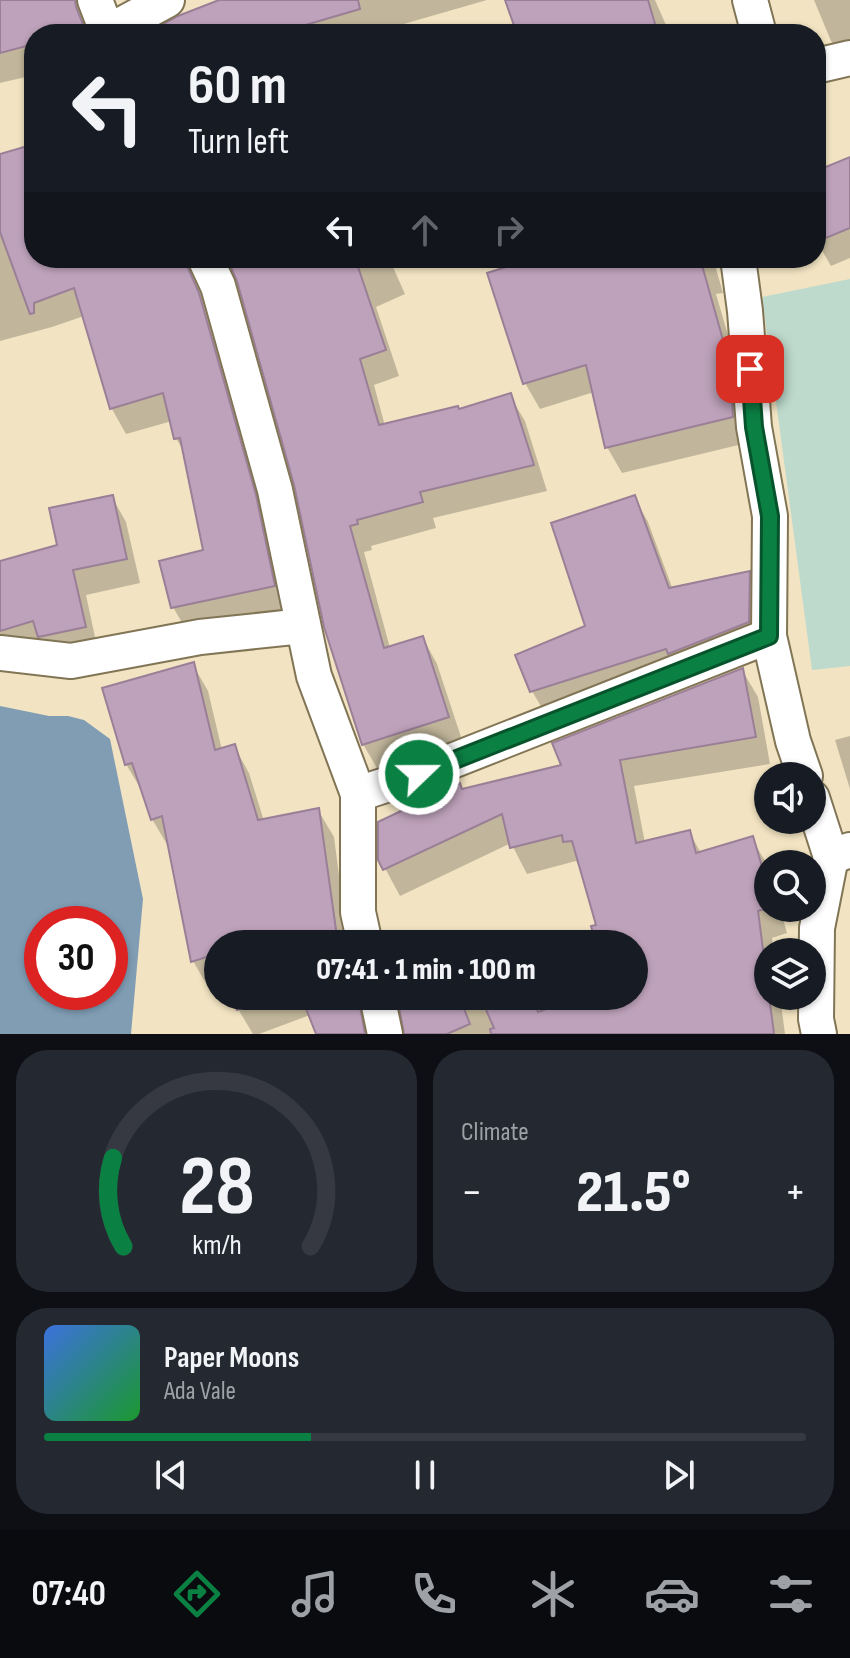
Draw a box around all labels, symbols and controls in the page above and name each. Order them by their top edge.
text: 60 m [188,53,287,120]
icon: left [56,56,160,160]
text: Turn left [188,121,289,164]
icon: left [319,208,363,252]
icon: ahead [403,208,447,252]
icon: right [487,208,531,252]
pin [716,335,784,403]
icon: arrive [728,347,772,391]
position arrow [377,732,461,816]
map controls [754,762,826,1010]
button: sound [754,762,826,834]
button: search [754,850,826,922]
speed limit sign: 30 [24,906,128,1010]
button: layers [754,938,826,1010]
text: 07:41 · 1 min · 100 m [316,952,536,988]
text: Climate [461,1117,529,1148]
text: 28 [179,1138,254,1238]
text: 21.5° [576,1157,691,1229]
text: − [461,1166,483,1219]
text: + [784,1166,806,1219]
text: km/h [192,1228,241,1263]
text: Paper Moons [164,1340,299,1376]
text: Ada Vale [164,1376,236,1407]
icon: previous [149,1453,193,1497]
icon: pause [403,1453,447,1497]
icon: next [657,1453,701,1497]
icon: directions [169,1566,225,1622]
icon: music [287,1566,343,1622]
icon: phone [406,1566,462,1622]
icon: climate [525,1566,581,1622]
icon: car [644,1566,700,1622]
icon: filters [763,1566,819,1622]
text: 07:40 [31,1573,106,1616]

